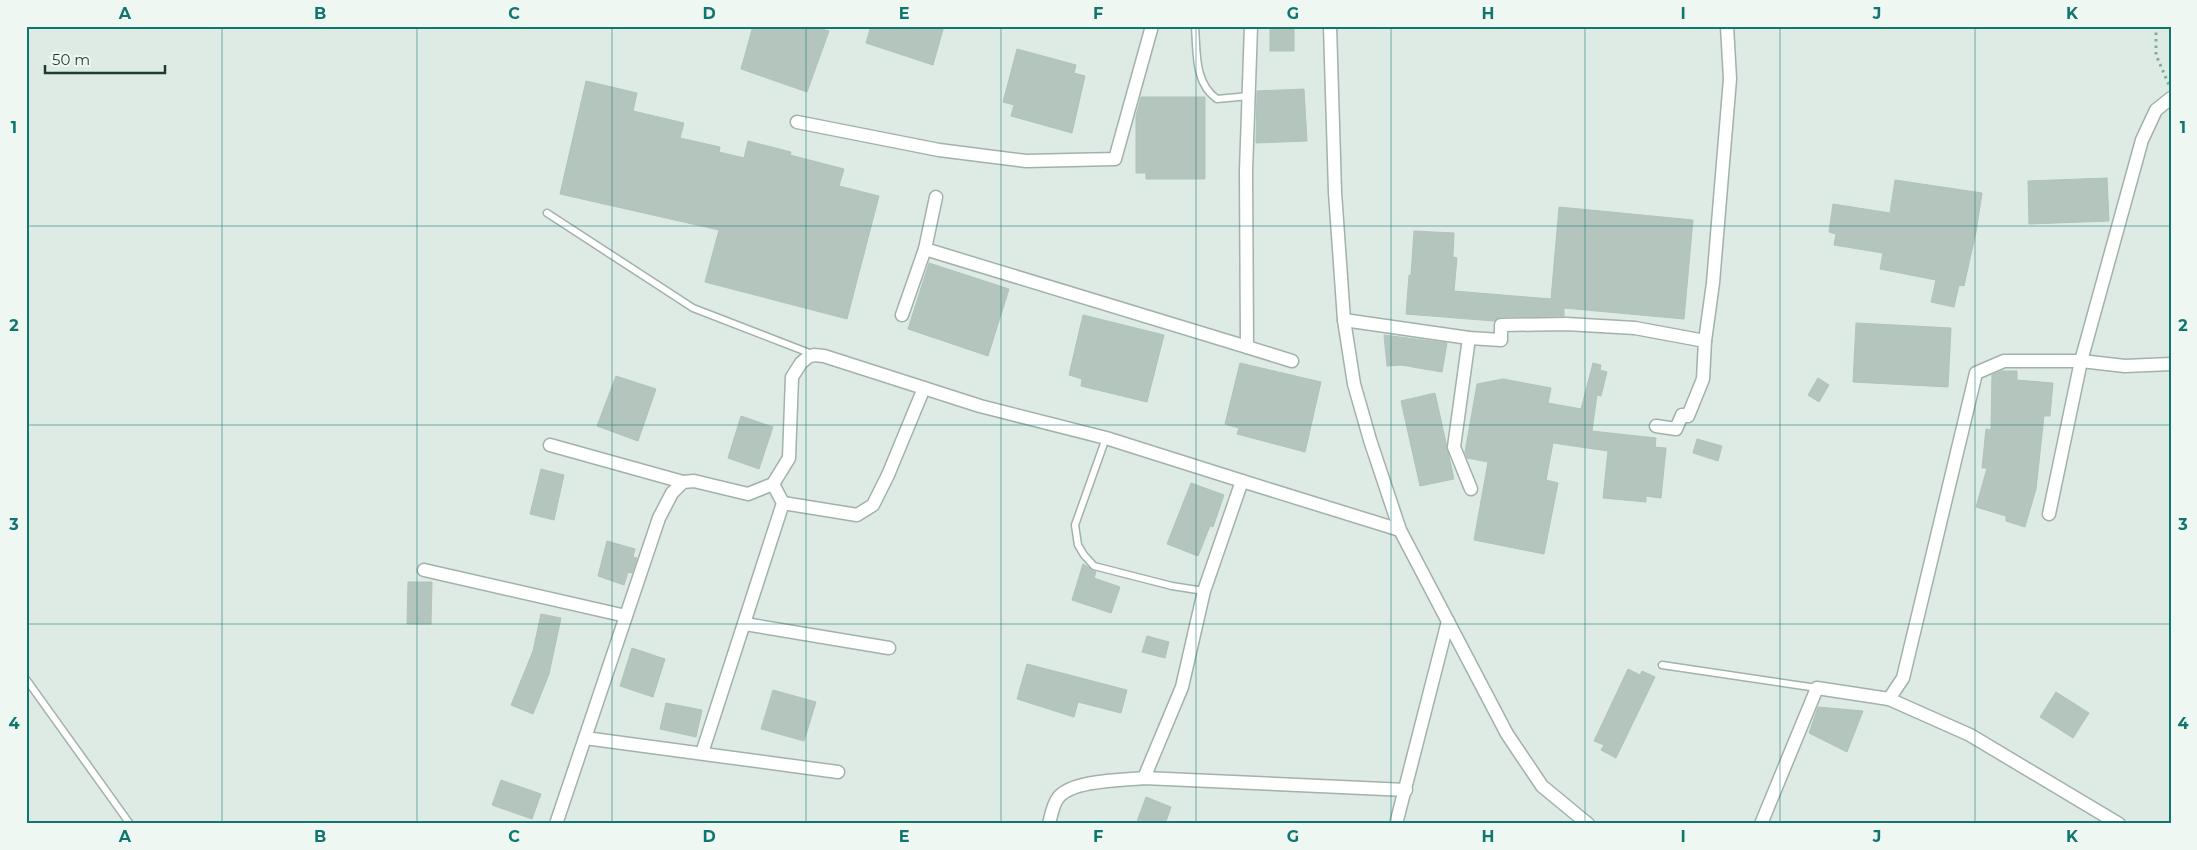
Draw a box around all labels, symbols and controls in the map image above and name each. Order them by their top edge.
text: A [118,4,132,23]
text: B [314,4,326,23]
text: C [508,4,520,23]
text: D [702,4,716,23]
text: E [899,4,909,23]
text: F [1093,4,1103,23]
text: G [1287,4,1299,23]
text: H [1482,4,1494,23]
text: I [1680,4,1686,23]
text: J [1872,4,1881,23]
text: K [2066,4,2079,23]
scale bar [45,42,165,74]
text: 50 m [52,50,90,69]
text: 1 [11,118,17,137]
text: 1 [2180,118,2186,137]
text: 2 [9,316,19,335]
text: 2 [2178,316,2188,335]
text: 3 [8,515,19,534]
text: 3 [2177,515,2188,534]
text: 4 [8,714,20,733]
text: 4 [2177,714,2189,733]
text: A [118,827,132,846]
text: B [314,827,326,846]
text: C [508,827,520,846]
text: D [702,827,716,846]
text: E [899,827,909,846]
text: F [1093,827,1103,846]
text: G [1287,827,1299,846]
text: H [1482,827,1494,846]
text: I [1680,827,1686,846]
text: J [1872,827,1881,846]
text: K [2066,827,2079,846]

